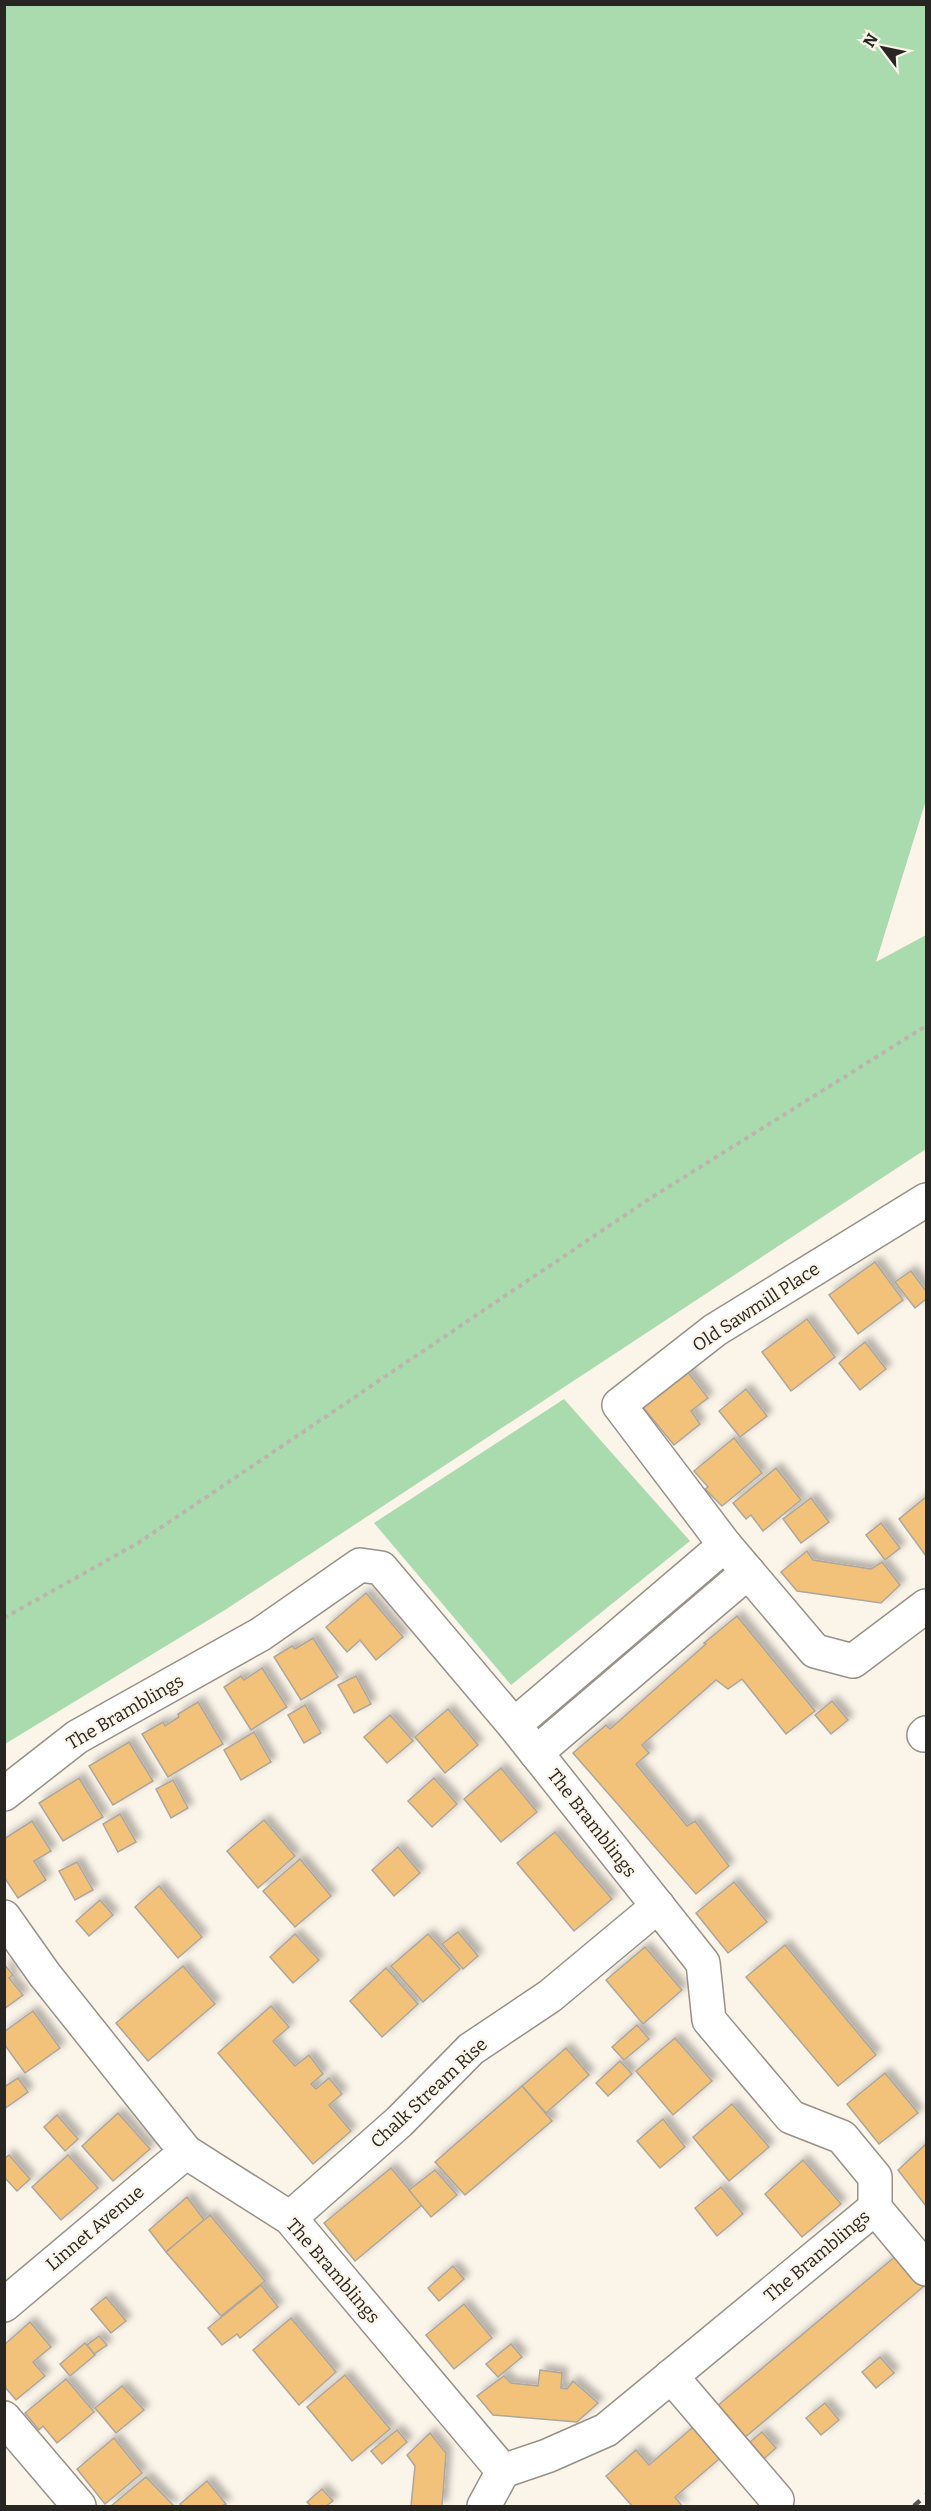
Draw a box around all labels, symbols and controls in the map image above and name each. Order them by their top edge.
north arrow [853,18,913,78]
text: N [859,30,882,51]
street label: Old Sawmill Place [688,1258,824,1356]
street label: The Bramblings [63,1670,187,1754]
street label: The Bramblings [543,1764,641,1882]
street label: Chalk Stream Rise [366,2033,492,2153]
street label: Linnet Avenue [42,2181,148,2275]
street label: The Bramblings [760,2205,874,2307]
street label: The Bramblings [282,2214,384,2328]

